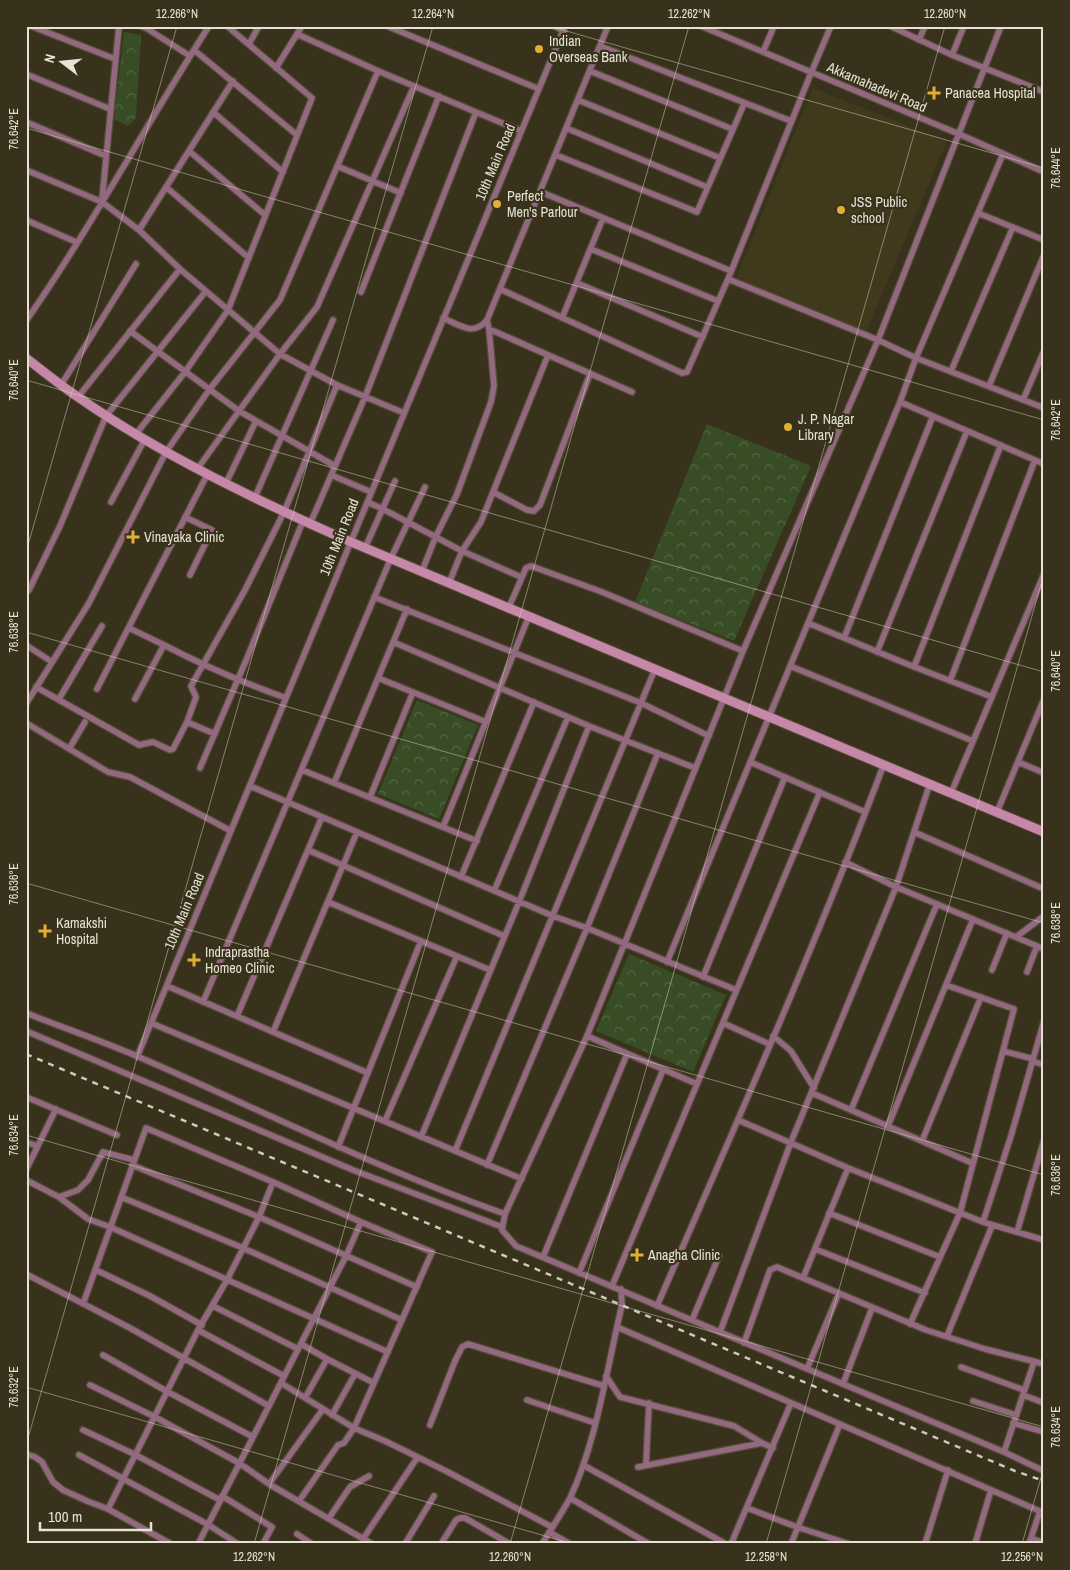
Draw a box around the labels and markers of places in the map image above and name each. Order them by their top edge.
place label: Indian Overseas Bank [549,32,628,66]
marker: Indian Overseas Bank [533,43,545,55]
place label: Panacea Hospital [945,84,1036,102]
marker: Panacea Hospital [927,86,941,100]
place label: Perfect Men's Parlour [507,187,578,221]
place label: JSS Public school [851,193,907,227]
marker: Perfect Men's Parlour [491,198,503,210]
marker: JSS Public school [835,204,847,216]
place label: J. P. Nagar Library [798,410,854,444]
marker: J. P. Nagar Library [782,421,794,433]
place label: Vinayaka Clinic [144,528,224,546]
marker: Vinayaka Clinic [126,530,140,544]
place label: Kamakshi Hospital [56,914,107,948]
marker: Kamakshi Hospital [38,924,52,938]
place label: Indraprastha Homeo Clinic [205,943,275,977]
marker: Indraprastha Homeo Clinic [187,953,201,967]
place label: Anagha Clinic [647,1246,720,1264]
marker: Anagha Clinic [630,1248,644,1262]

